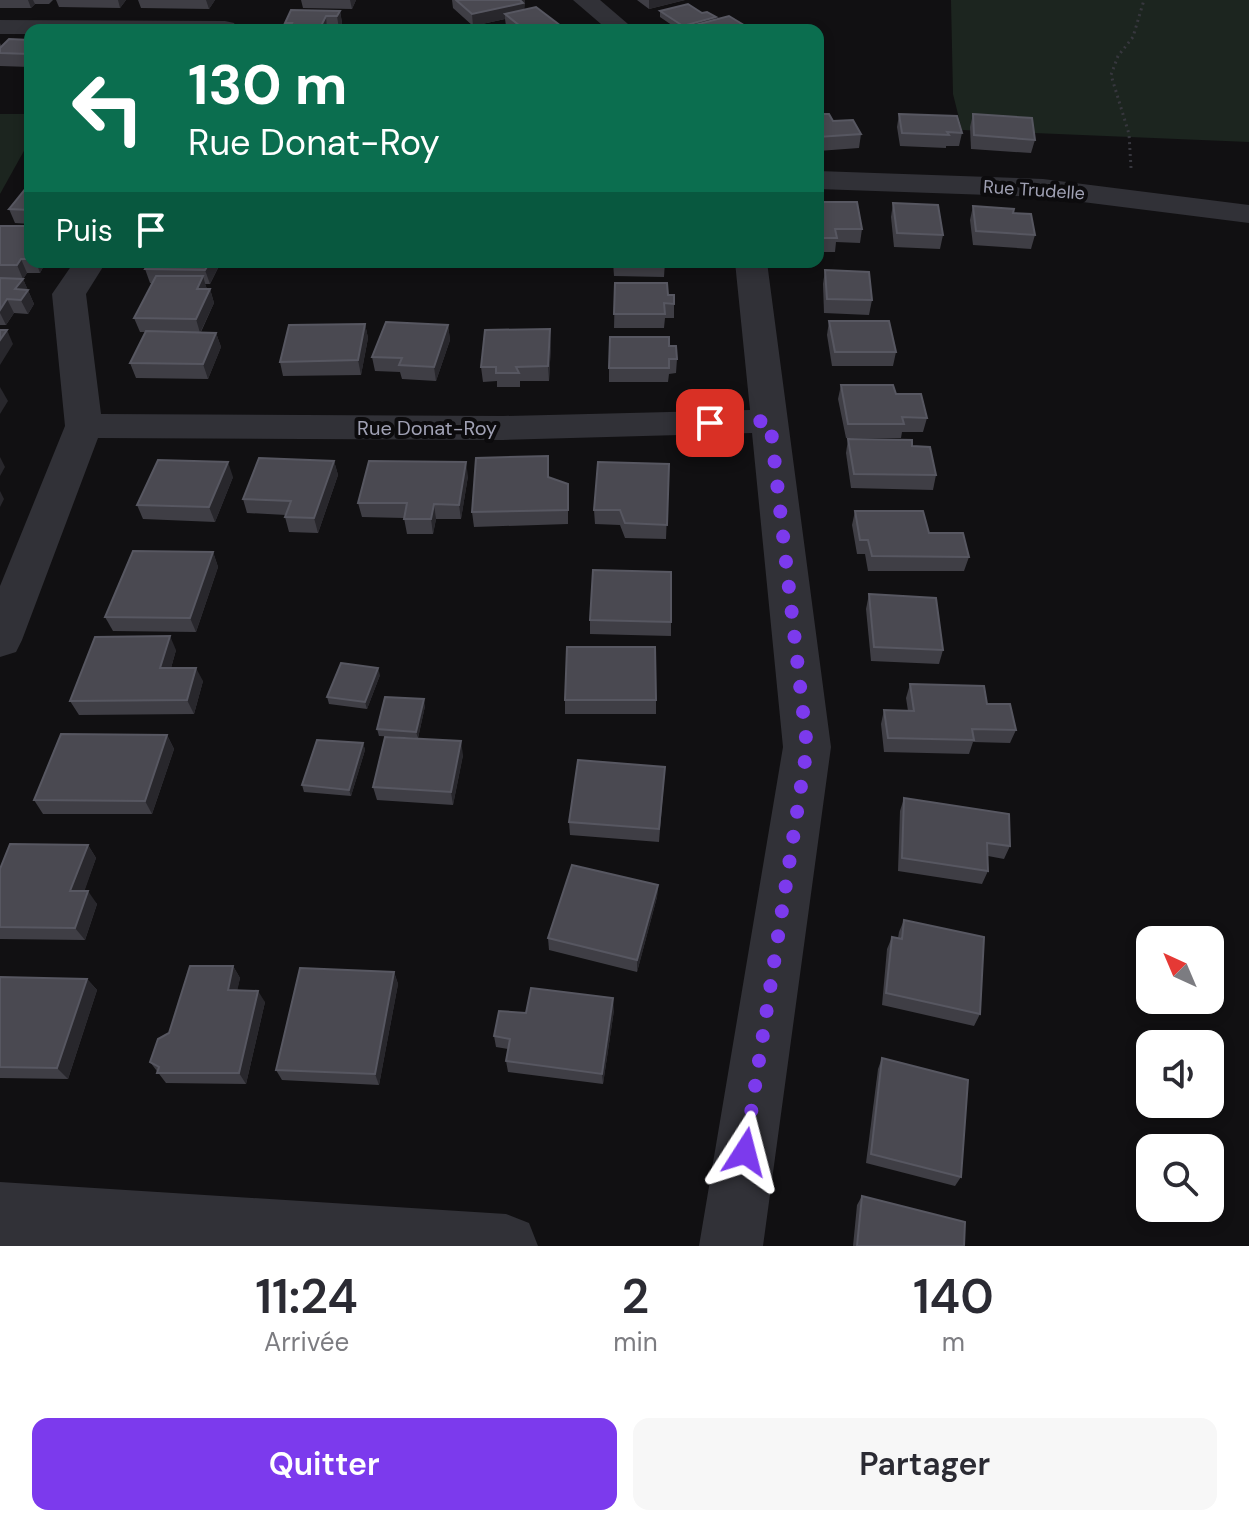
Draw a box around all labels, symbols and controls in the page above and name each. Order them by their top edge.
text: 130 m [188,48,347,121]
icon: left [56,56,160,160]
text: Rue Donat-Roy [188,119,440,166]
street label: Rue Trudelle [982,174,1086,206]
icon: arrive [129,208,173,252]
text: Puis [56,211,113,250]
pin [676,389,744,457]
icon: arrive [688,401,732,445]
street label: Rue Donat-Roy [357,415,497,441]
north arrow [1136,926,1224,1014]
map controls [1136,926,1224,1222]
button: sound [1136,1030,1224,1118]
position arrow [703,1110,787,1194]
button: search [1136,1134,1224,1222]
text: 11:24 [255,1265,358,1328]
text: 2 [622,1265,649,1328]
text: 140 [913,1265,994,1328]
text: Arrivée [264,1325,349,1359]
text: min [613,1325,658,1359]
text: m [942,1325,965,1359]
button: Quitter [32,1418,617,1510]
button: Partager [633,1418,1217,1510]

